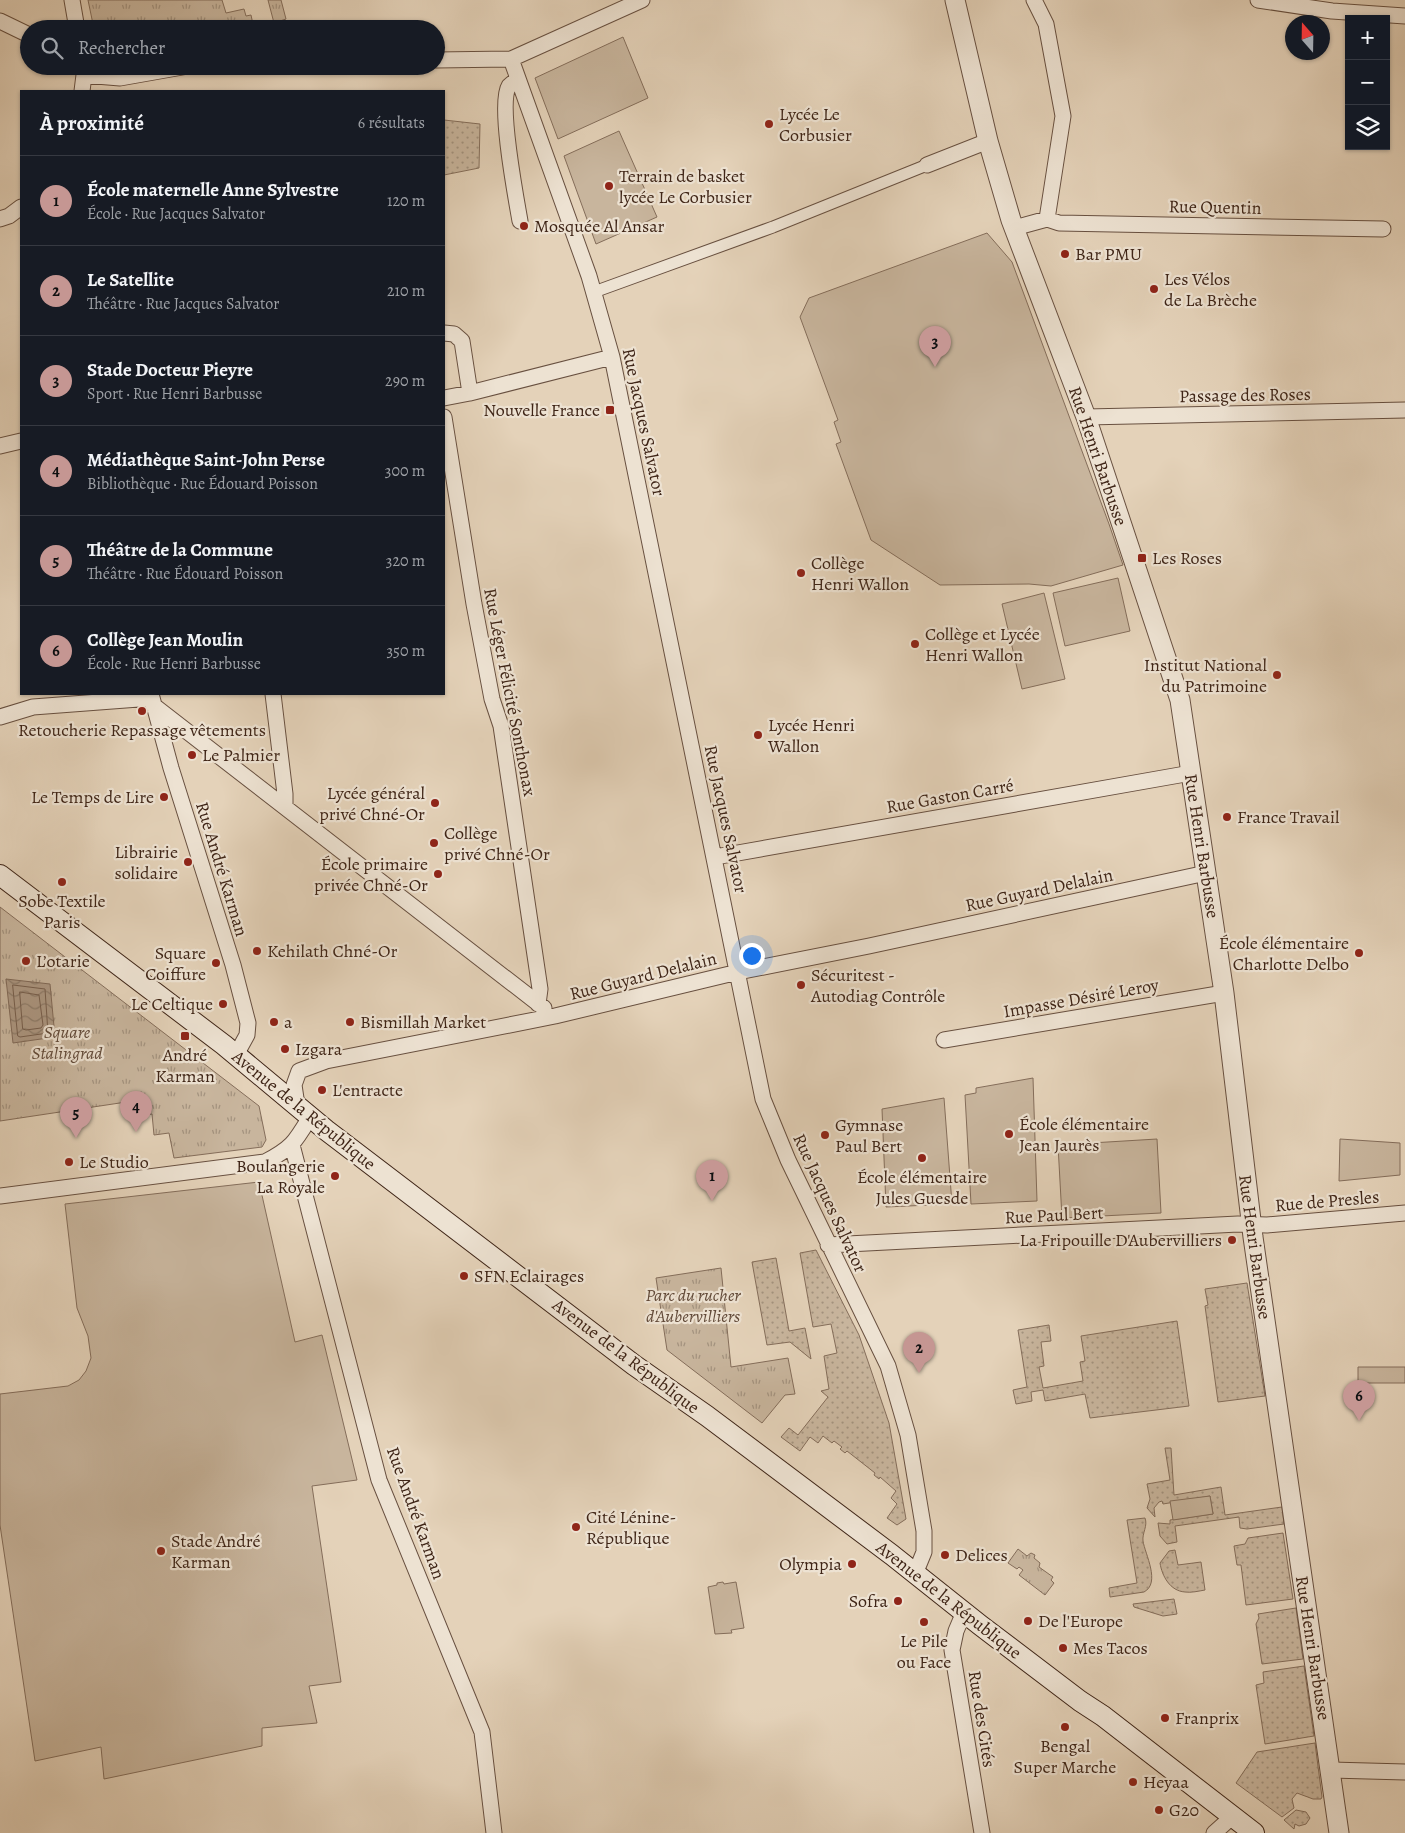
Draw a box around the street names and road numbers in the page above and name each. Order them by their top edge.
street label: Rue Quentin [1168,194,1262,220]
street label: Rue Jacques Salvator [617,346,671,498]
street label: Passage des Roses [1179,382,1311,408]
street label: Rue Henri Barbusse [1063,383,1133,529]
street label: Rue Léger Félicité Sonthonax [478,586,542,799]
street label: Rue Jacques Salvator [699,743,753,895]
street label: Rue Henri Barbusse [1179,772,1225,920]
street label: Rue Gaston Carré [884,773,1016,819]
street label: Rue André Karman [190,799,254,939]
street label: Rue Guyard Delalain [963,863,1115,917]
street label: Rue Guyard Delalain [567,946,719,1006]
street label: Impasse Désiré Leroy [1001,972,1161,1023]
street label: Avenue de la République [226,1044,381,1175]
street label: Rue Jacques Salvator [787,1130,873,1276]
street label: Rue Henri Barbusse [1233,1173,1277,1321]
street label: Rue de Presles [1274,1184,1380,1218]
street label: Rue Paul Bert [1004,1200,1104,1230]
street label: Avenue de la République [547,1292,704,1419]
street label: Rue André Karman [381,1443,451,1583]
street label: Avenue de la République [871,1535,1027,1664]
street label: Rue Henri Barbusse [1290,1574,1336,1722]
street label: Rue des Cités [963,1669,1001,1769]

